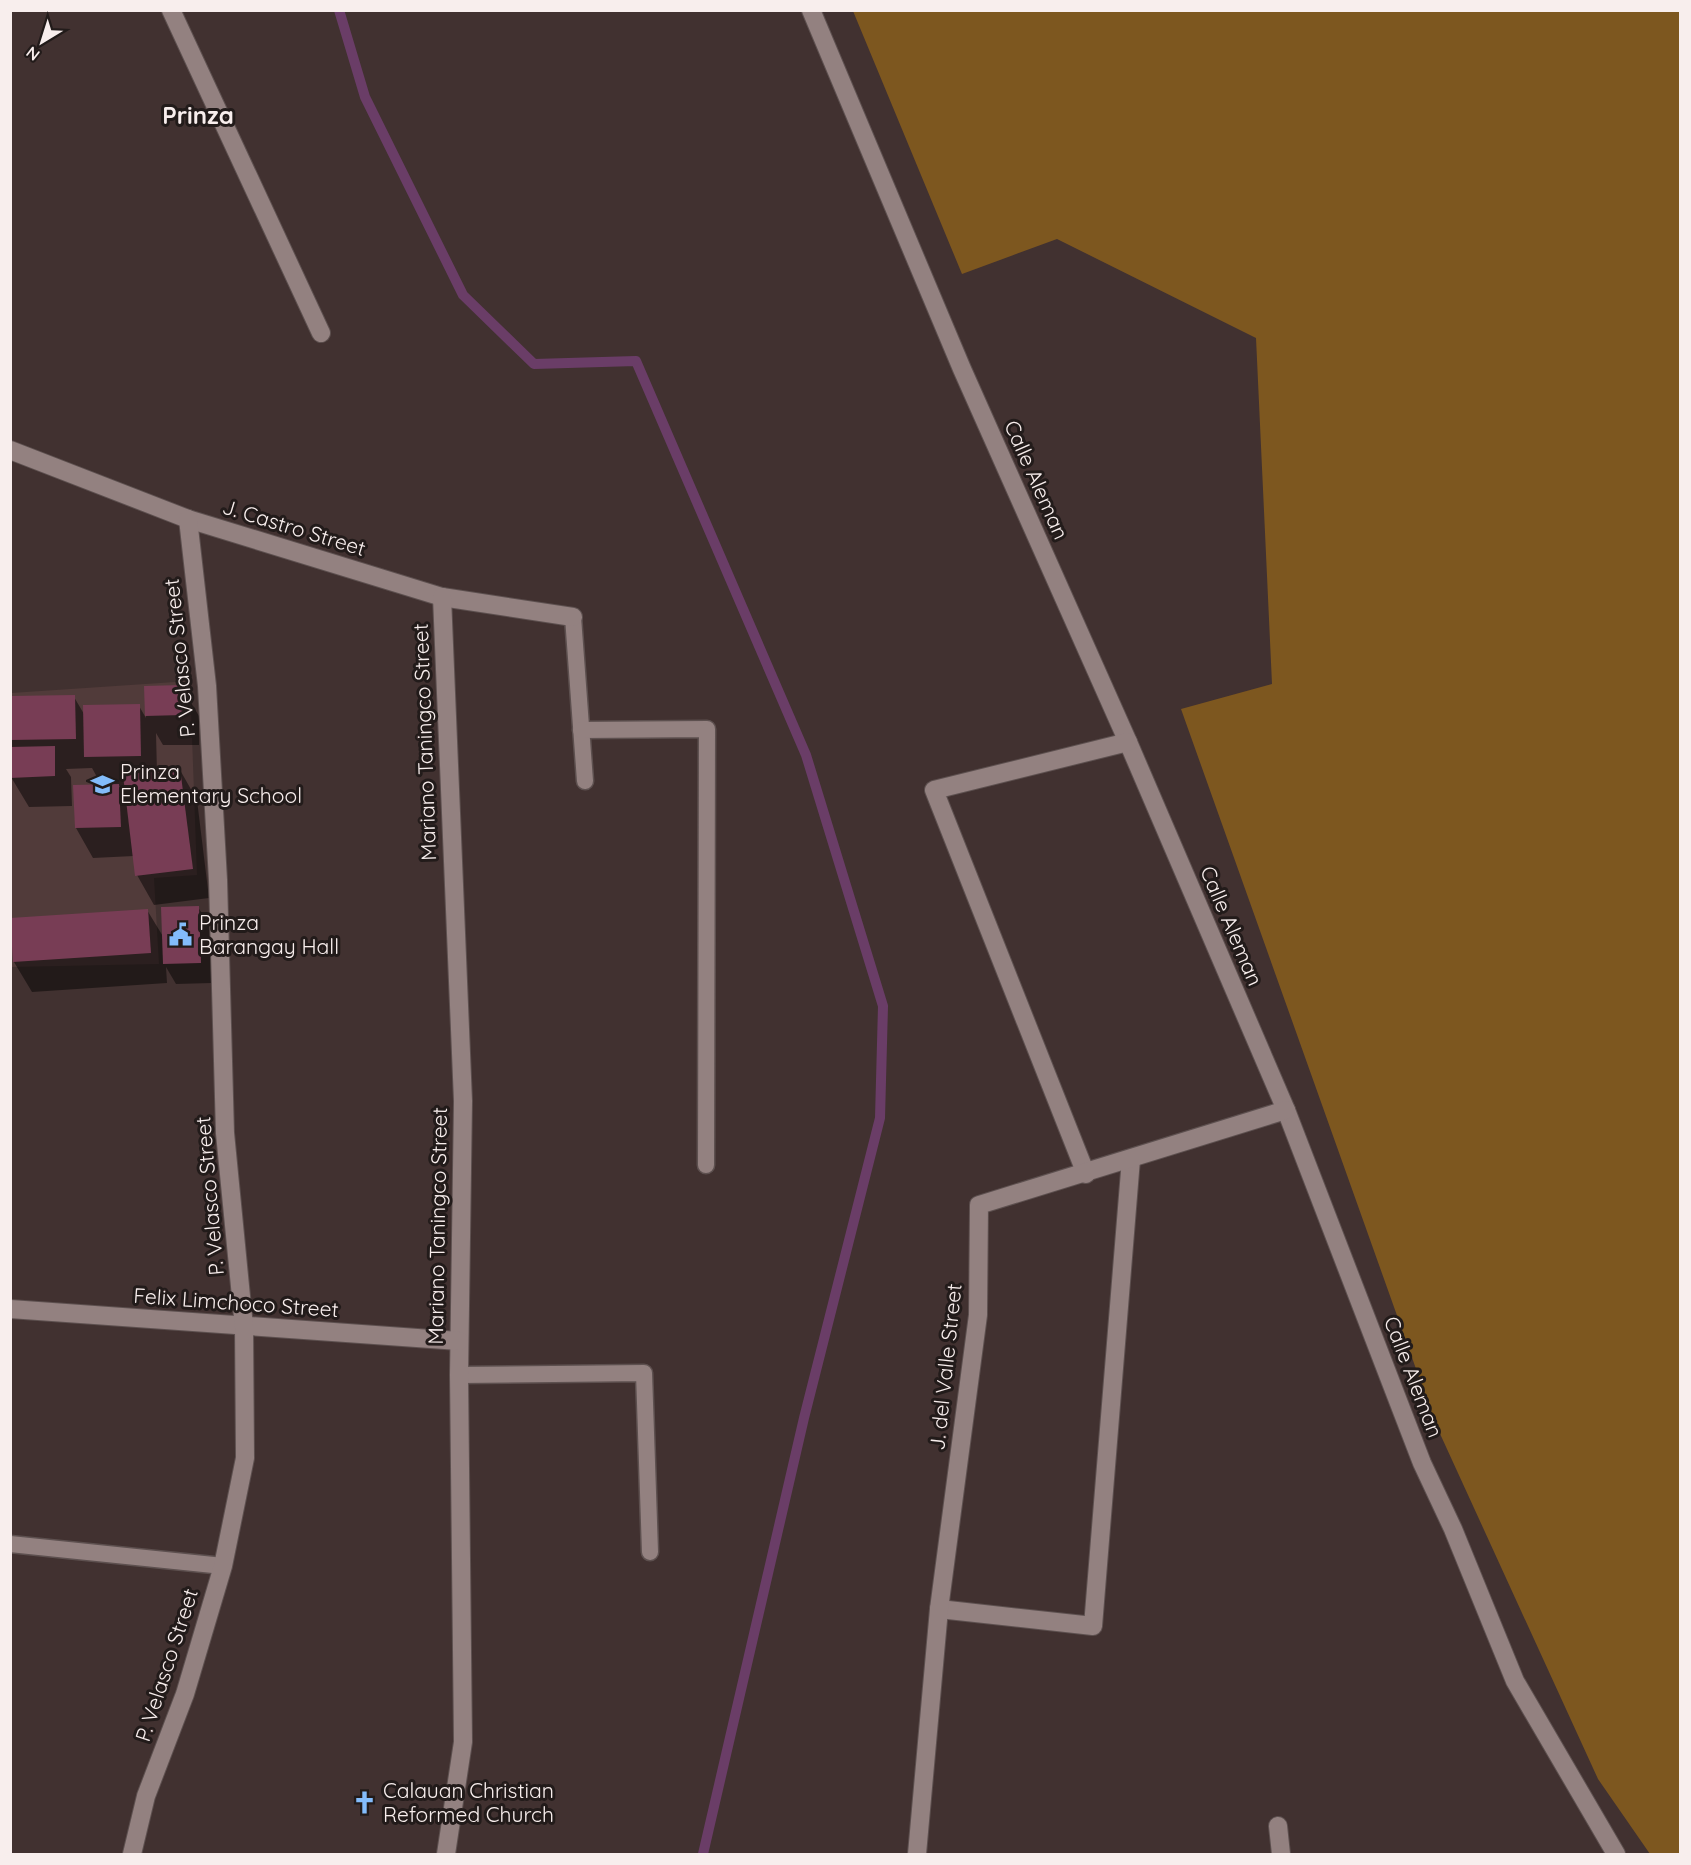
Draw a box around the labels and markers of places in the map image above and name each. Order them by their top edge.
place label: Prinza Elementary School [120,758,302,808]
school or university icon: Prinza Elementary School [89,771,115,797]
place label: Prinza Barangay Hall [199,909,339,959]
public building icon: Prinza Barangay Hall [168,922,194,948]
place label: Calauan Christian Reformed Church [383,1777,554,1827]
church icon: Calauan Christian Reformed Church [352,1790,378,1816]

